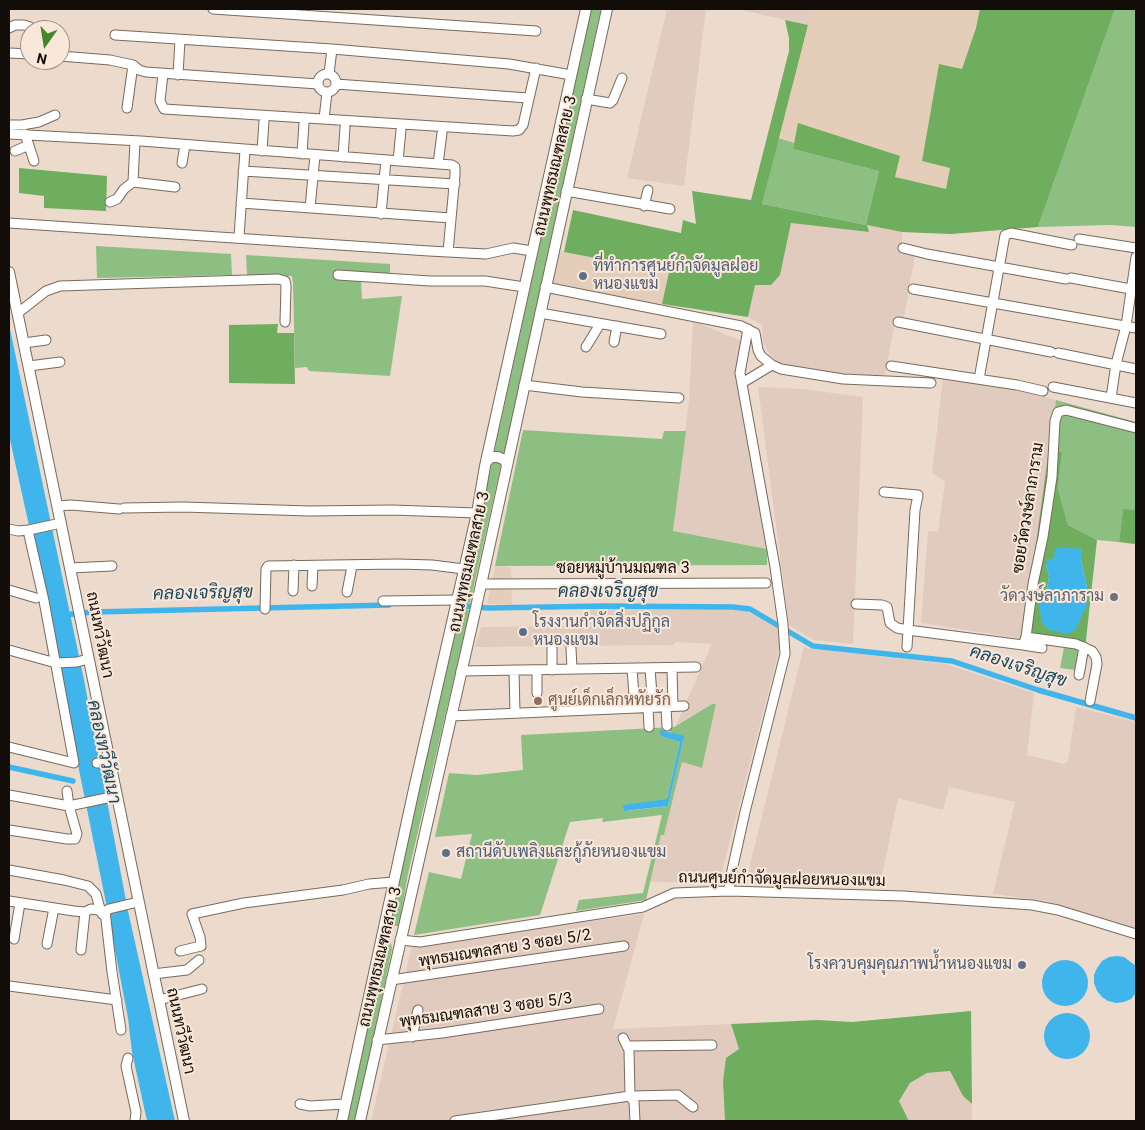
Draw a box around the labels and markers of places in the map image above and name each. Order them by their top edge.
place label: ที่ทำการศูนย์กำจัดมูลฝอย หนองแขม [593,257,758,295]
marker: ที่ทำการศูนย์กำจัดมูลฝอย หนองแขม [577,270,589,282]
place label: วัดวงษ์ลาภาราม [1000,587,1104,607]
marker: วัดวงษ์ลาภาราม [1108,591,1120,603]
place label: โรงงานกำจัดสิ่งปฏิกูล หนองแขม [533,613,670,651]
marker: โรงงานกำจัดสิ่งปฏิกูล หนองแขม [517,626,529,638]
place label: ศูนย์เด็กเล็กหทัยรัก [548,691,671,711]
marker: ศูนย์เด็กเล็กหทัยรัก [532,695,544,707]
place label: สถานีดับเพลิงและกู้ภัยหนองแขม [456,843,666,863]
marker: สถานีดับเพลิงและกู้ภัยหนองแขม [440,847,452,859]
place label: โรงควบคุมคุณภาพน้ำหนองแขม [808,955,1012,975]
marker: โรงควบคุมคุณภาพน้ำหนองแขม [1016,959,1028,971]

